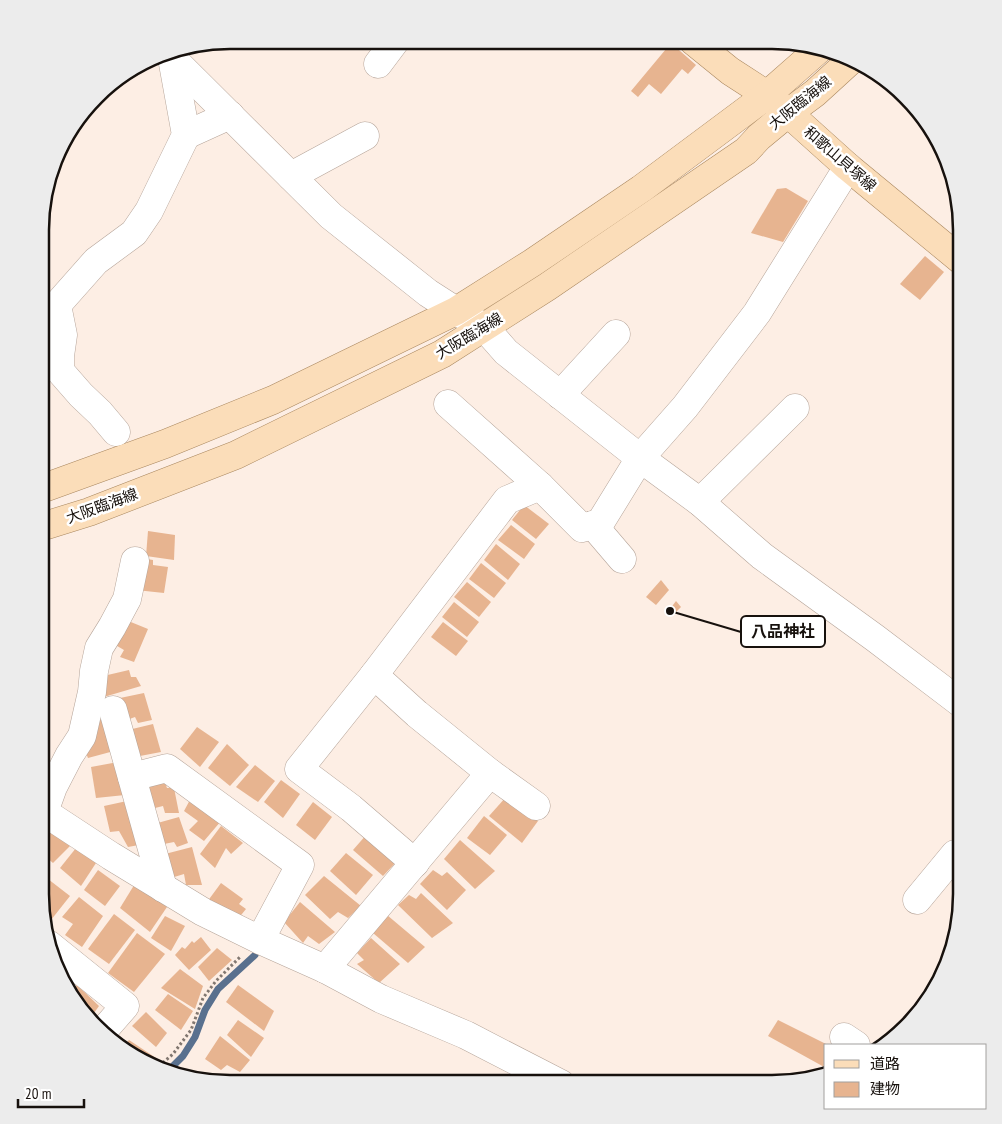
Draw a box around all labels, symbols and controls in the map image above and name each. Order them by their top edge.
street label: 大阪臨海線 [765,72,835,134]
street label: 和歌山貝塚線 [800,122,881,195]
street label: 大阪臨海線 [432,308,506,363]
street label: 大阪臨海線 [63,484,140,527]
callout: 八品神社 [741,616,825,647]
text: 八品神社 [751,621,815,641]
legend [824,1044,987,1109]
text: 道路 [870,1054,900,1073]
scale bar [18,1076,84,1108]
text: 建物 [870,1079,900,1098]
text: 20 m [25,1084,51,1103]

